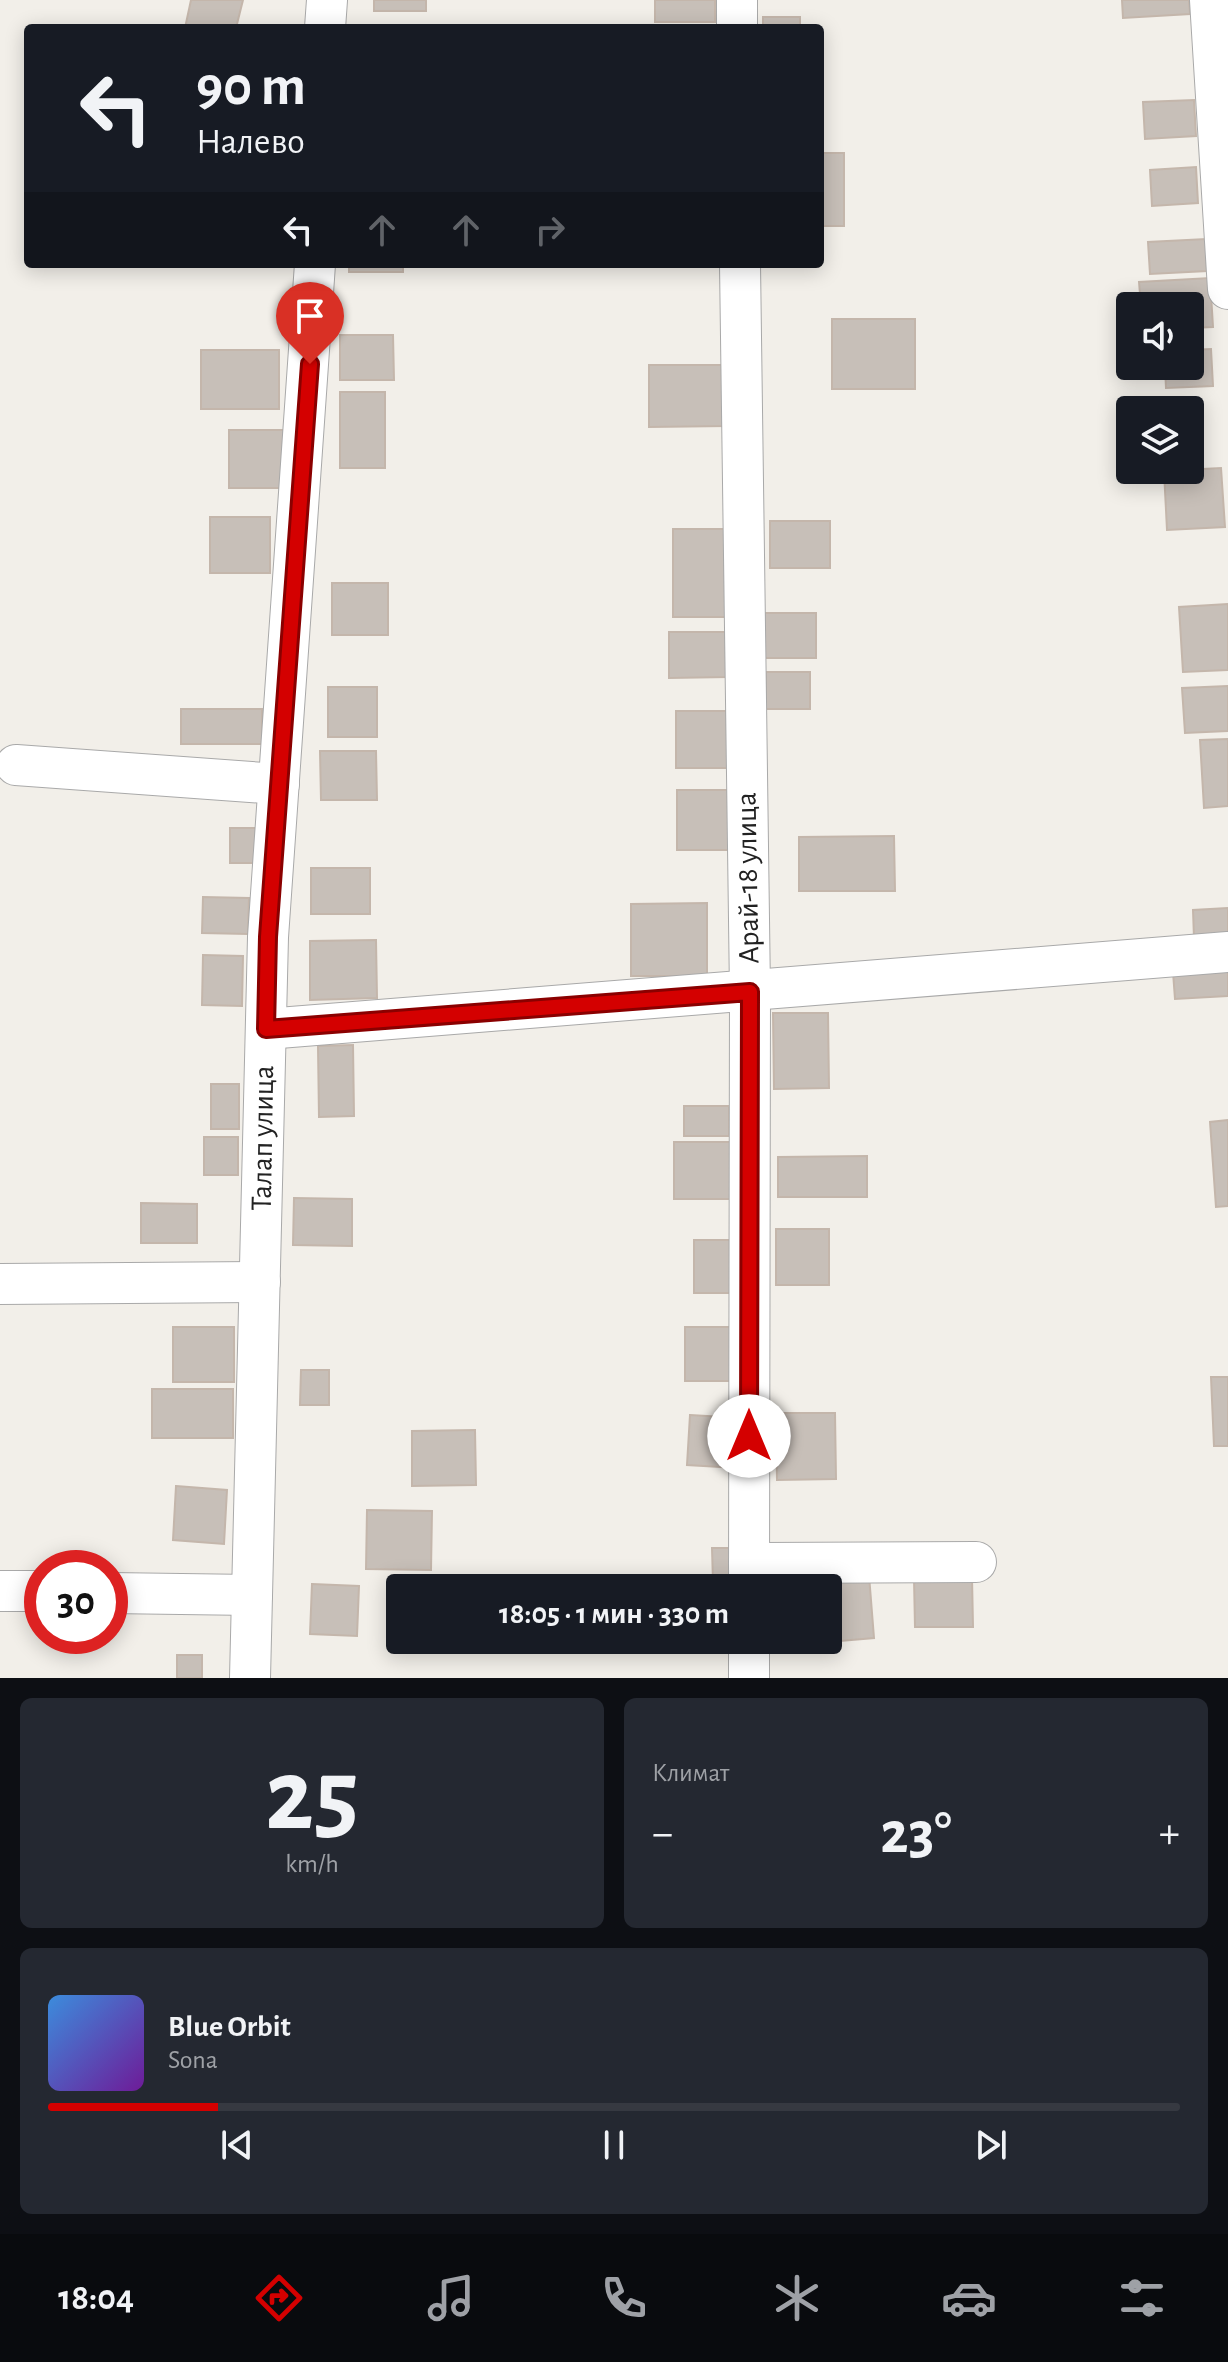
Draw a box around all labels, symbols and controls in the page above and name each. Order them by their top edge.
icon: left [64,56,168,160]
text: 90 m [196,59,306,115]
text: Налево [196,124,305,160]
icon: left [276,208,320,252]
icon: ahead [360,208,404,252]
icon: ahead [444,208,488,252]
icon: right [528,208,572,252]
pin [276,282,344,364]
map controls [1116,292,1204,484]
button: sound [1116,292,1204,380]
icon: arrive [288,294,332,338]
button: layers [1116,396,1204,484]
street label: Арай-18 улица [732,792,764,964]
street label: Талап улица [247,1065,279,1211]
position arrow [707,1394,791,1478]
speed limit sign: 30 [24,1550,128,1654]
text: 18:05 · 1 мин · 330 m [499,1599,729,1629]
text: 25 [265,1745,359,1849]
text: Климат [652,1760,729,1786]
text: 23° [880,1804,952,1864]
text: − [652,1812,673,1856]
text: + [1159,1812,1180,1856]
text: km/h [285,1851,339,1877]
text: Blue Orbit [168,2012,291,2042]
text: Sona [168,2047,218,2073]
icon: previous [215,2123,259,2167]
icon: pause [592,2123,636,2167]
icon: next [969,2123,1013,2167]
icon: directions [251,2270,307,2326]
icon: music [423,2270,479,2326]
icon: phone [596,2270,652,2326]
icon: climate [769,2270,825,2326]
icon: car [941,2270,997,2326]
icon: filters [1114,2270,1170,2326]
text: 18:04 [58,2280,134,2316]

